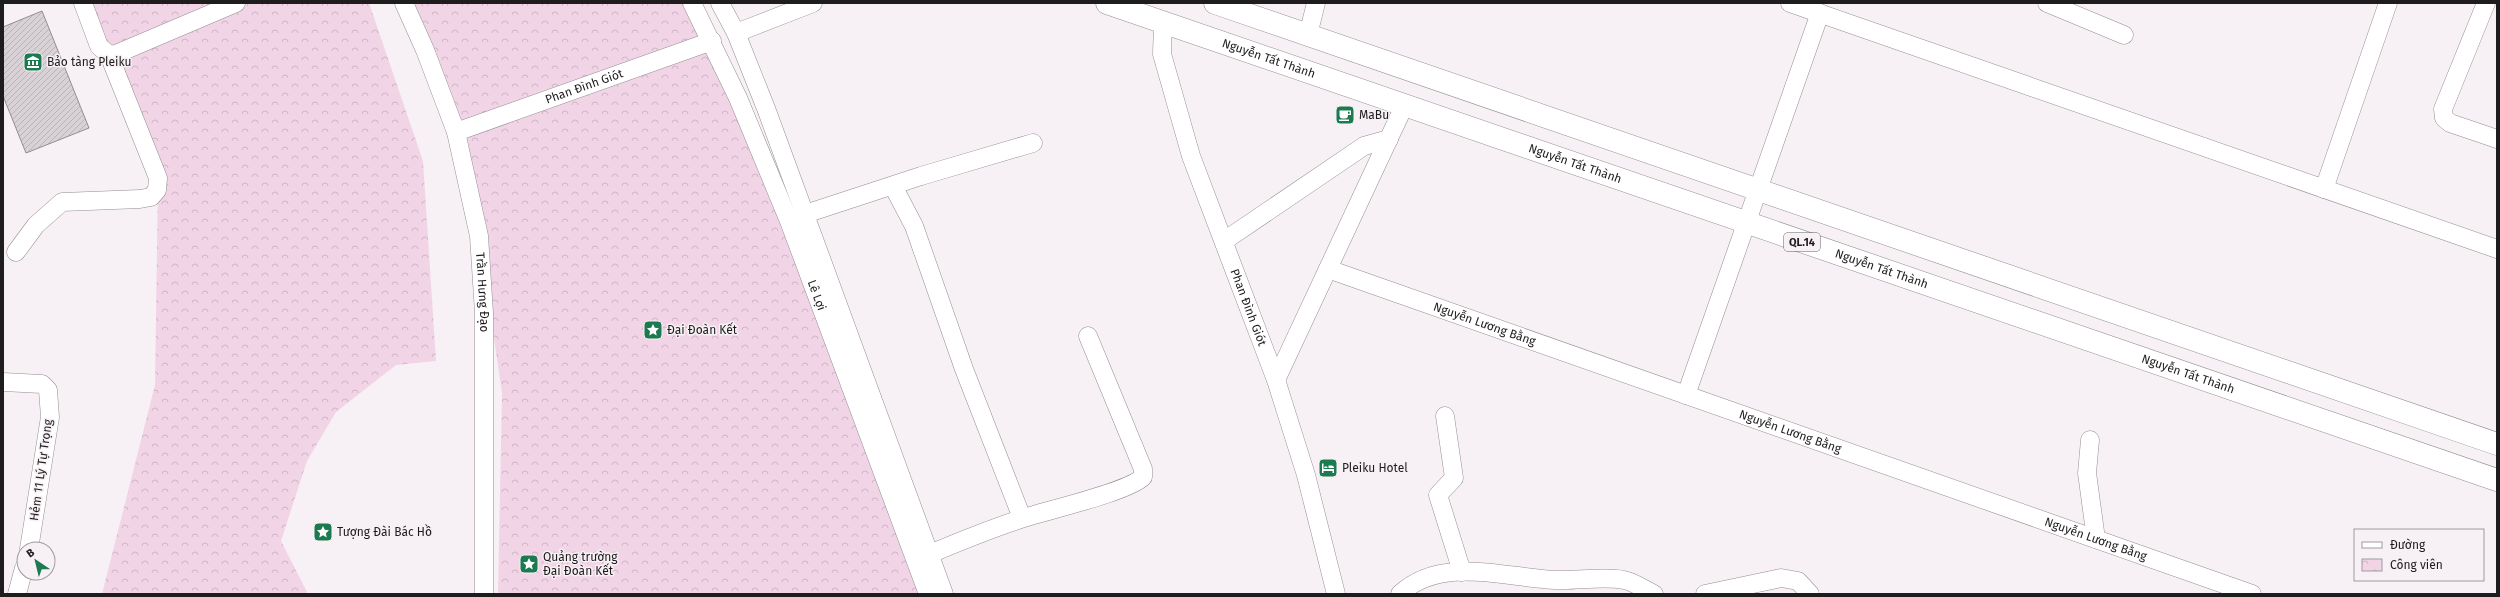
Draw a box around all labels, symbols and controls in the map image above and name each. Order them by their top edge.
street label: Nguyễn Tất Thành [1220,36,1317,81]
museum icon: Bảo tàng Pleiku [22,51,44,73]
place label: Bảo tàng Pleiku [47,55,132,69]
street label: Phan Đình Giót [543,66,625,107]
cafe icon: MaBu [1334,104,1356,126]
place label: MaBu [1359,108,1389,122]
street label: Nguyễn Tất Thành [1527,141,1624,186]
road number: QL.14 [1784,233,1820,251]
street label: Nguyễn Tất Thành [1833,246,1930,291]
street label: Trần Hưng Đạo [473,252,491,332]
street label: Phan Đình Giót [1227,267,1270,349]
street label: Lê Lợi [805,278,829,313]
street label: Nguyễn Lương Bằng [1432,300,1538,349]
place icon: Đại Đoàn Kết [642,319,664,341]
place label: Đại Đoàn Kết [667,322,738,337]
street label: Nguyễn Tất Thành [2140,352,2237,396]
street label: Nguyễn Lương Bằng [1737,407,1844,456]
street label: Hẻm 11 Lý Tự Trọng [27,418,55,522]
hotel icon: Pleiku Hotel [1317,457,1339,479]
place label: Pleiku Hotel [1342,461,1408,475]
street label: Nguyễn Lương Bằng [2043,515,2150,564]
place icon: Tượng Đài Bác Hồ [312,521,334,543]
place label: Tượng Đài Bác Hồ [337,524,432,539]
legend [2354,529,2484,581]
text: Đường [2390,538,2426,552]
north arrow [16,541,56,581]
text: B [24,546,37,560]
place label: Quảng trường Đại Đoàn Kết [543,550,618,578]
place icon: Quảng trường Đại Đoàn Kết [518,553,540,575]
text: Công viên [2390,558,2443,572]

